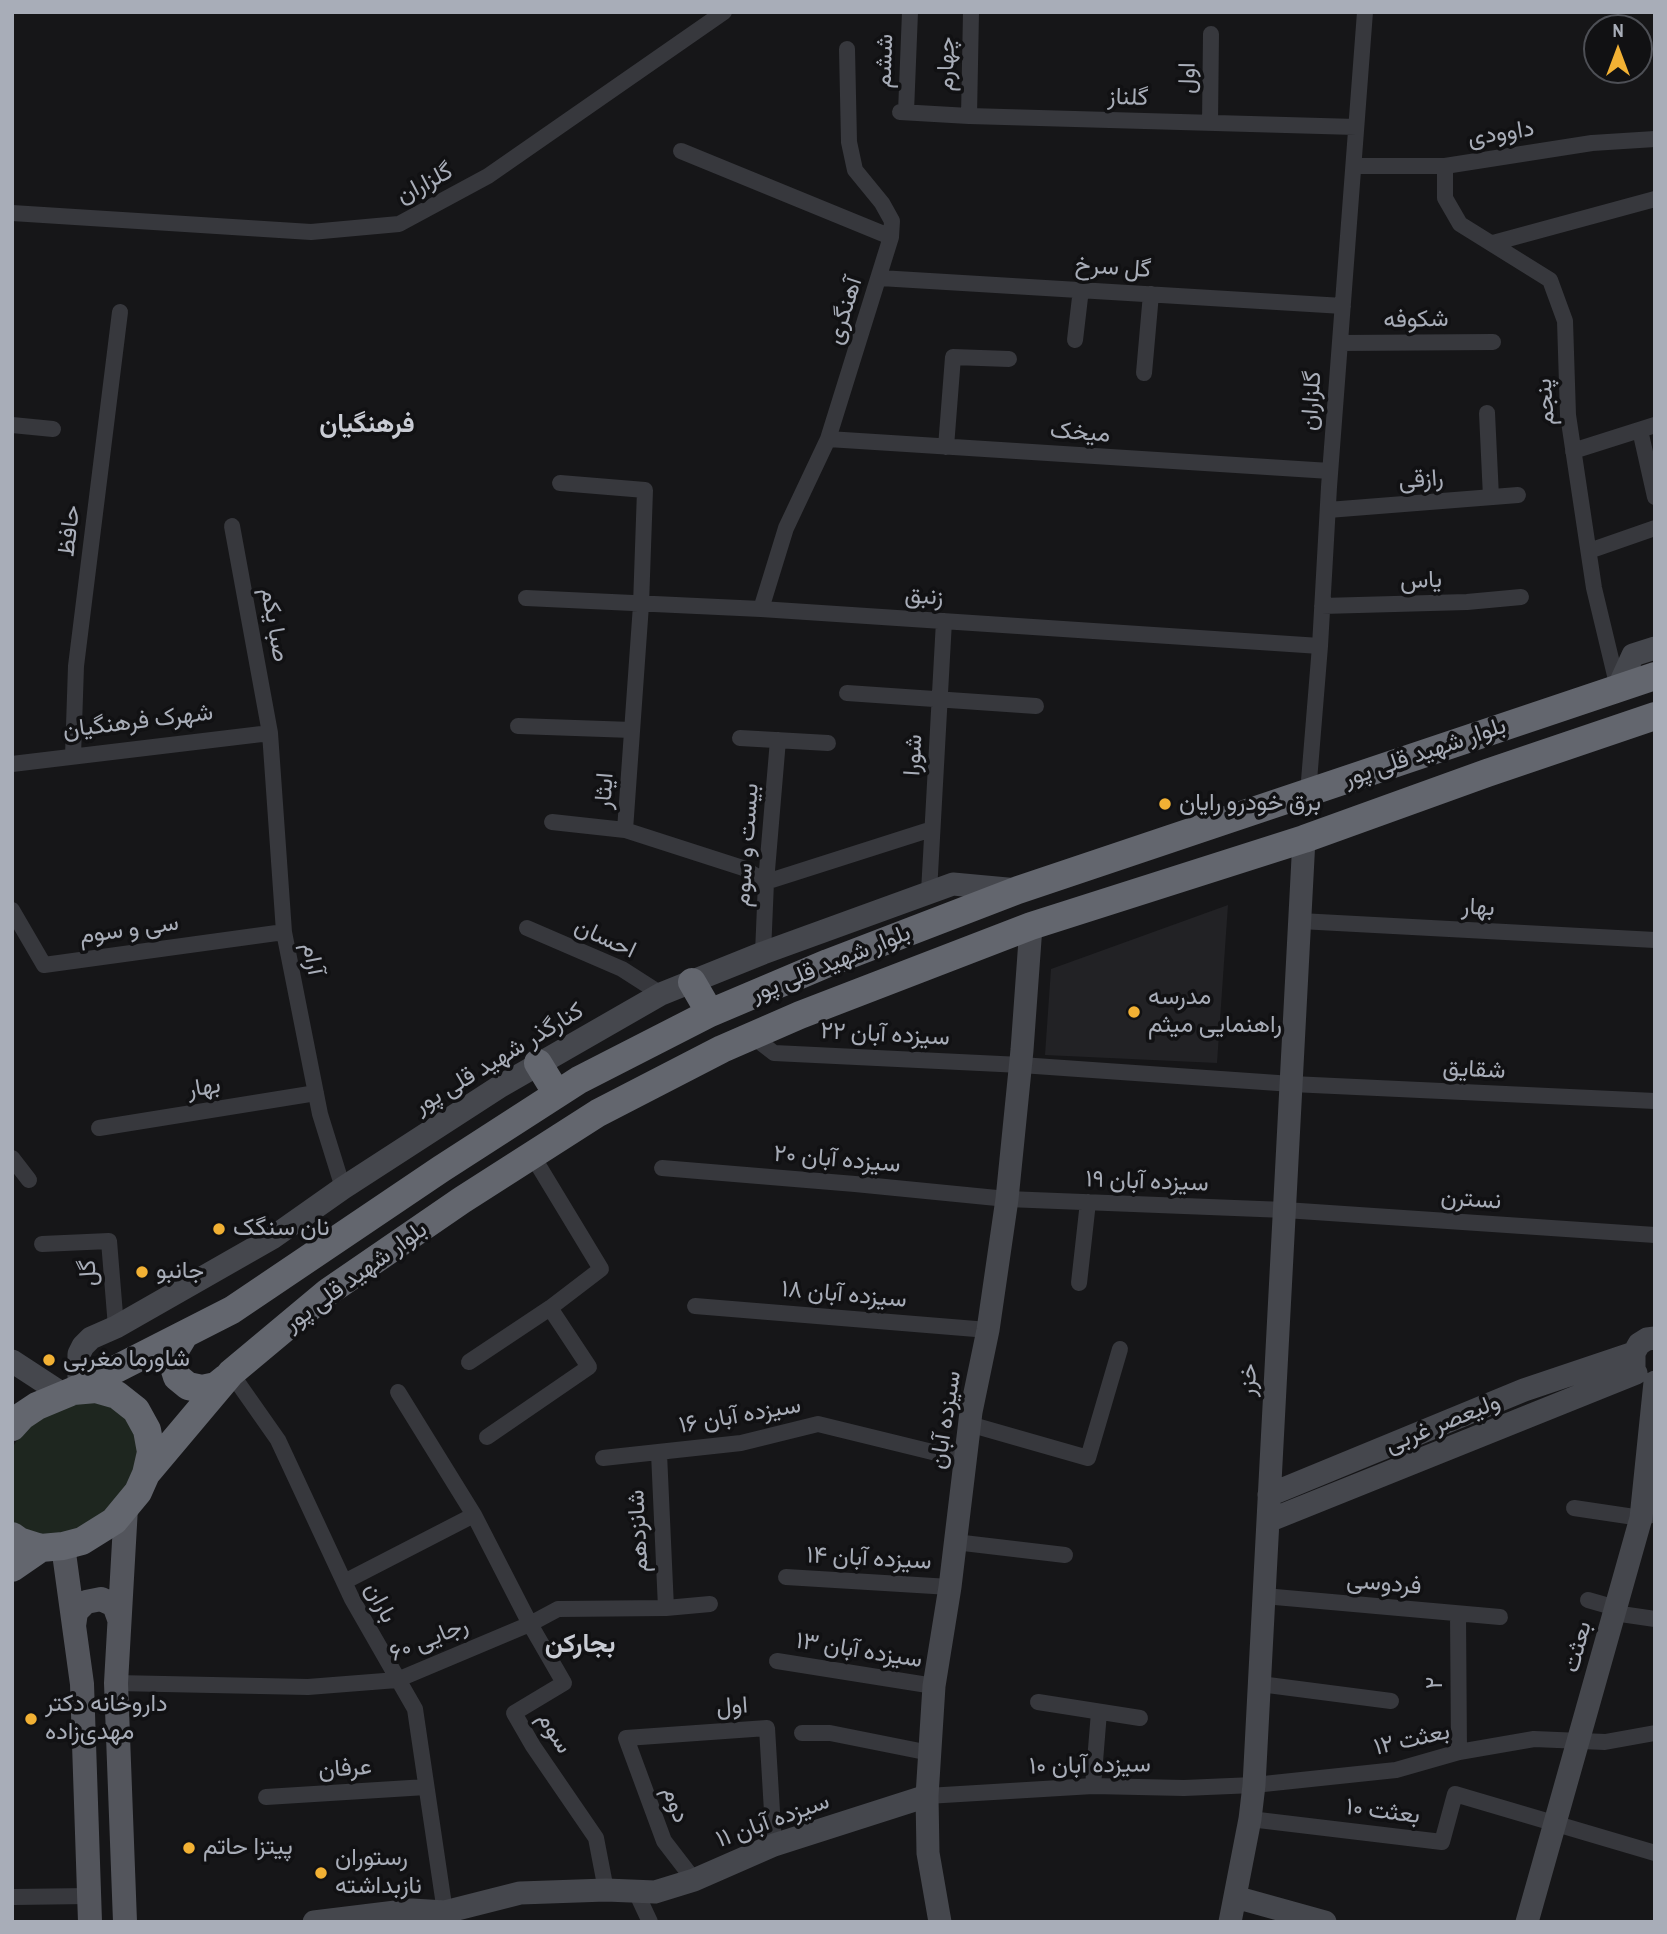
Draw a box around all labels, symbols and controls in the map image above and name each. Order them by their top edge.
north arrow [1583,14,1653,84]
text: N [1612,17,1624,43]
street label: ششم [870,33,900,89]
street label: چهارم [932,36,962,92]
street label: اول [1173,62,1203,94]
street label: گلناز [1107,83,1149,113]
street label: داوودی [1466,115,1536,153]
street label: گلزاران [392,157,458,211]
street label: گل سرخ [1074,251,1152,285]
street label: آهنگری [821,274,869,348]
street label: شکوفه [1383,305,1449,335]
street label: گلزاران [1296,370,1328,432]
street label: پنجم [1530,377,1562,427]
district label: فرهنگیان [319,409,415,441]
street label: میخک [1049,417,1111,449]
street label: رازقی [1397,464,1445,496]
street label: حافظ [53,504,87,558]
street label: یاس [1399,566,1443,596]
street label: زنبق [904,581,944,613]
street label: صبا یکم [253,586,295,664]
street label: شهرک فرهنگیان [61,699,215,745]
street label: بلوار شهید قلی پور [1340,712,1510,794]
street label: شورا [899,733,929,777]
street label: ایثار [589,772,621,810]
street label: بیست و سوم [728,782,766,908]
place label: برق خودرو رایان [1179,790,1321,818]
marker: برق خودرو رایان [1157,796,1173,812]
street label: بهار [1461,893,1495,923]
street label: سی و سوم [77,909,181,951]
street label: احسان [570,912,640,966]
street label: بلوار شهید قلی پور [747,919,915,1009]
street label: آرام [295,941,329,977]
place label: مدرسه راهنمایی میثم [1148,984,1282,1040]
street label: کنارگذر شهید قلی پور [409,997,589,1121]
marker: مدرسه راهنمایی میثم [1126,1004,1142,1020]
street label: سیزده آبان ۲۲ [819,1017,951,1053]
street label: شقایق [1442,1054,1506,1086]
street label: بهار [185,1071,223,1105]
street label: سیزده آبان ۲۰ [772,1140,902,1180]
street label: سیزده آبان ۱۹ [1085,1165,1209,1199]
street label: نسترن [1440,1184,1502,1216]
place label: نان سنگک [233,1215,330,1243]
street label: بلوار شهید قلی پور [279,1215,433,1339]
marker: نان سنگک [211,1221,227,1237]
place label: جانبو [156,1258,204,1286]
street label: گل [74,1259,104,1287]
marker: جانبو [134,1264,150,1280]
street label: سیزده آبان ۱۸ [780,1275,908,1315]
place label: شاورما مغربی [63,1346,190,1374]
marker: شاورما مغربی [41,1352,57,1368]
street label: خزر [1234,1363,1264,1397]
street label: سیزده آبان [924,1369,968,1471]
street label: ولیعصر غربی [1381,1388,1505,1460]
street label: سیزده آبان ۱۶ [677,1391,803,1441]
street label: شانزدهم [622,1489,656,1573]
street label: سیزده آبان ۱۴ [806,1541,932,1577]
street label: فردوسی [1345,1566,1423,1602]
street label: باران [357,1578,403,1628]
street label: رجایی ۶۰ [385,1611,473,1669]
street label: بعثت [1557,1618,1599,1676]
street label: سیزده آبان ۱۳ [794,1627,924,1675]
district label: بجارکن [545,1629,615,1661]
street label: ۲ [1422,1677,1450,1689]
place label: داروخانه دکتر مهدی‌زاده [45,1691,167,1747]
street label: اول [715,1692,749,1722]
street label: سوم [530,1707,578,1759]
marker: داروخانه دکتر مهدی‌زاده [23,1711,39,1727]
street label: بعثت ۱۲ [1371,1717,1453,1763]
street label: سیزده آبان ‍۱۰ [1029,1751,1151,1781]
street label: عرفان [317,1753,373,1785]
street label: دوم [655,1783,695,1827]
street label: سیزده آبان ۱۱ [712,1787,834,1855]
street label: بعثت ۱۰ [1344,1793,1422,1831]
place label: پیتزا حاتم [203,1834,293,1862]
marker: پیتزا حاتم [181,1840,197,1856]
place label: رستوران نازبداشته [335,1845,422,1901]
marker: رستوران نازبداشته [313,1865,329,1881]

